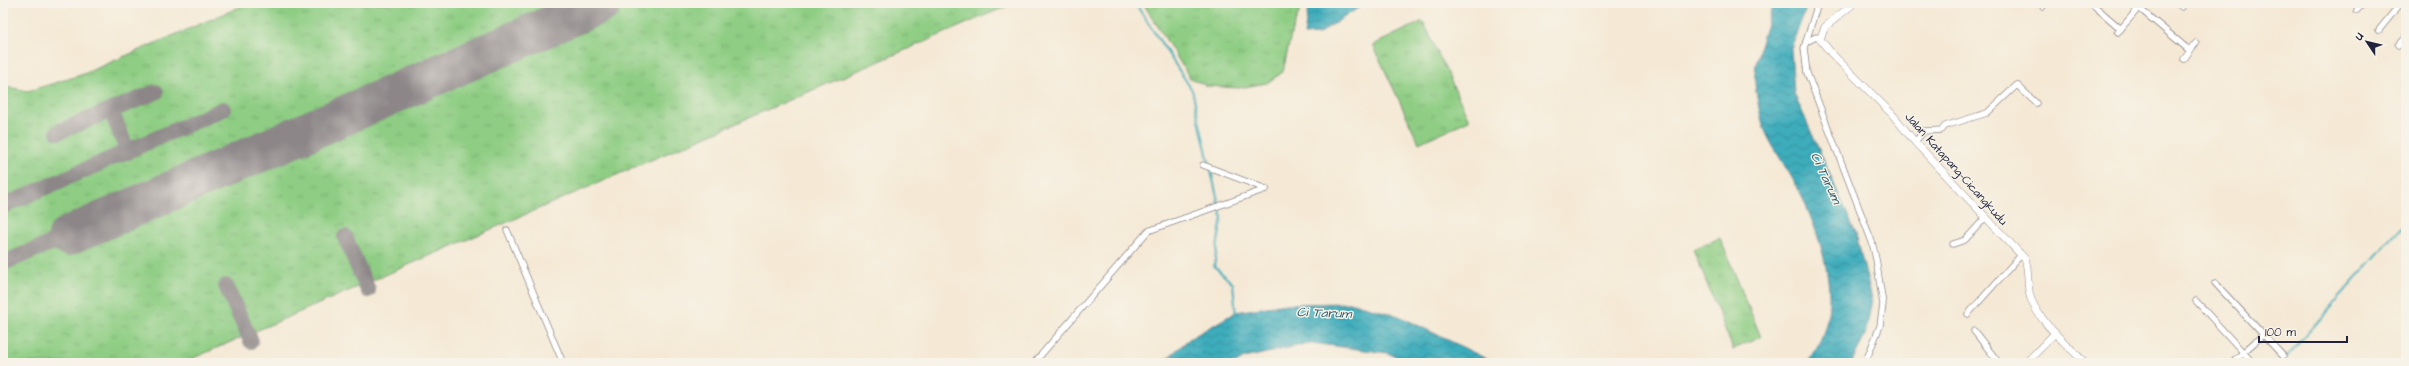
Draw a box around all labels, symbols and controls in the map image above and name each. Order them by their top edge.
north arrow [2347,22,2387,62]
text: U [2351,30,2367,44]
street label: Jalan Katapang-Cicangkudu [1900,109,2011,230]
water label: Ci Tarum [1806,149,1847,208]
water label: Ci Tarum [1296,303,1354,323]
scale bar [2259,318,2347,344]
text: 100 m [2265,324,2296,341]

